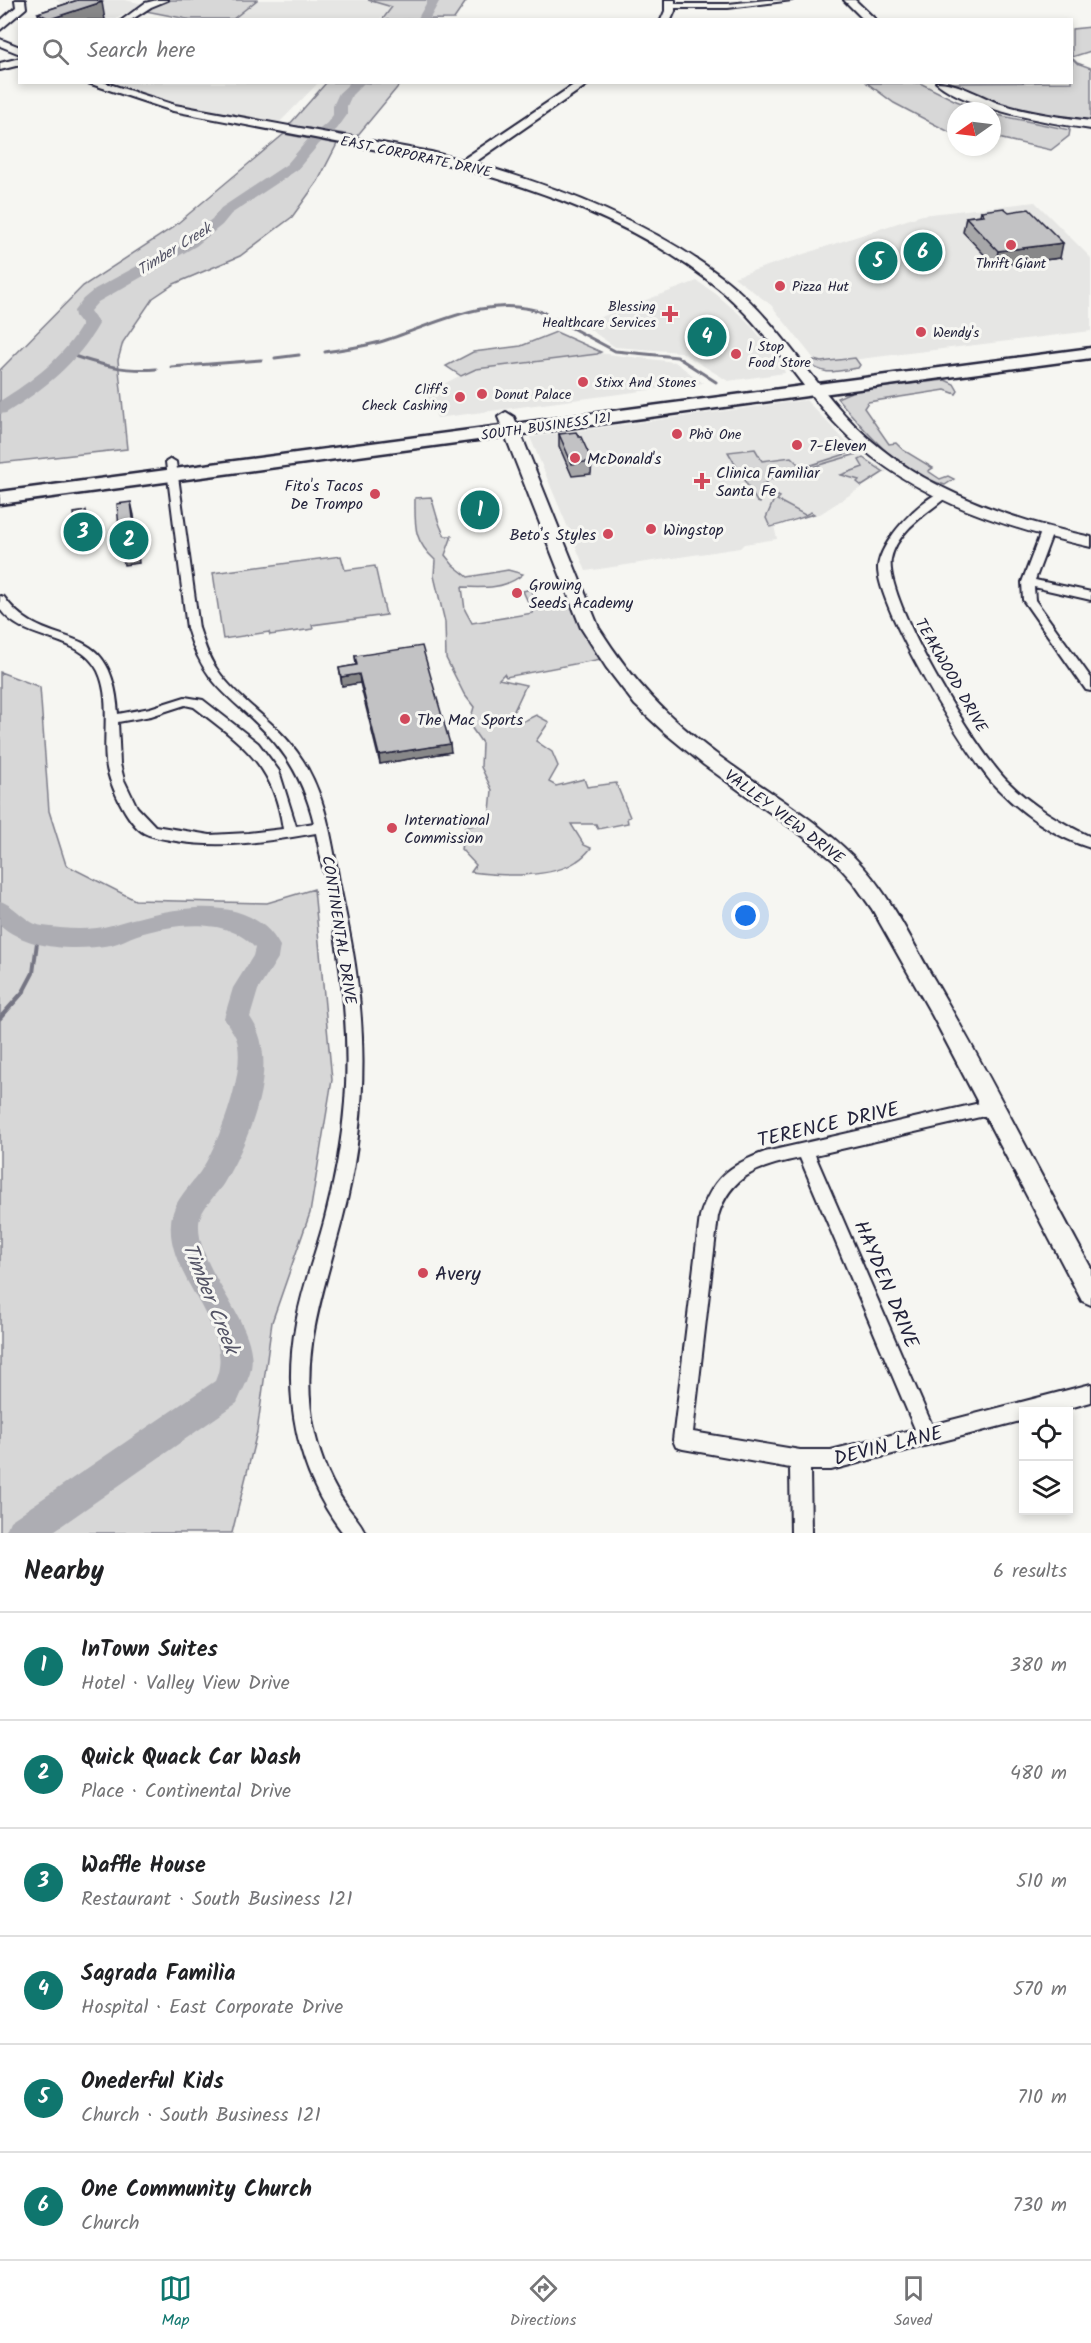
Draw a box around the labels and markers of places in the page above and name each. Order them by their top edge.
pin: 6 [904,230,942,274]
pin: 5 [858,238,898,284]
marker: Thrift Giant [1004,238,1018,252]
place label: Thrift Giant [976,253,1047,275]
place label: Pizza Hut [792,276,850,298]
marker: Pizza Hut [773,279,787,293]
place label: Blessing Healthcare Services [542,296,656,334]
marker: Blessing Healthcare Services [661,305,679,323]
pin: 4 [688,314,726,360]
place label: Wendy's [933,322,979,344]
marker: Wendy's [914,325,928,339]
place label: 1 Stop Food Store [748,336,811,374]
marker: 1 Stop Food Store [729,347,743,361]
place label: Stixx And Stones [595,372,696,394]
marker: Stixx And Stones [576,375,590,389]
place label: Cliff's Check Cashing [362,379,448,417]
place label: Donut Palace [494,384,572,406]
marker: Donut Palace [475,387,489,401]
marker: Cliff's Check Cashing [453,390,467,404]
place label: Phở One [689,424,742,446]
marker: Phở One [670,427,684,441]
place label: 7-Eleven [809,434,867,459]
marker: 7-Eleven [790,438,804,452]
place label: McDonald's [587,447,662,472]
marker: McDonald's [568,451,582,465]
place label: Clinica Familiar Santa Fe [716,461,821,504]
marker: Clinica Familiar Santa Fe [693,472,711,490]
place label: Fito's Tacos De Trompo [285,474,363,517]
marker: Fito's Tacos De Trompo [368,487,382,501]
pin: 1 [460,488,500,532]
pin: 3 [64,510,103,554]
pin: 2 [110,518,148,562]
place label: Wingstop [663,518,724,543]
marker: Wingstop [644,522,658,536]
place label: Beto's Styles [509,523,596,548]
marker: Beto's Styles [601,527,615,541]
place label: Growing Seeds Academy [529,573,633,616]
marker: Growing Seeds Academy [510,586,524,600]
place label: The Mac Sports [417,708,523,733]
marker: The Mac Sports [398,712,412,726]
place label: International Commission [404,808,489,851]
marker: International Commission [385,821,399,835]
place label: Avery [435,1259,481,1291]
marker: Avery [416,1266,430,1280]

